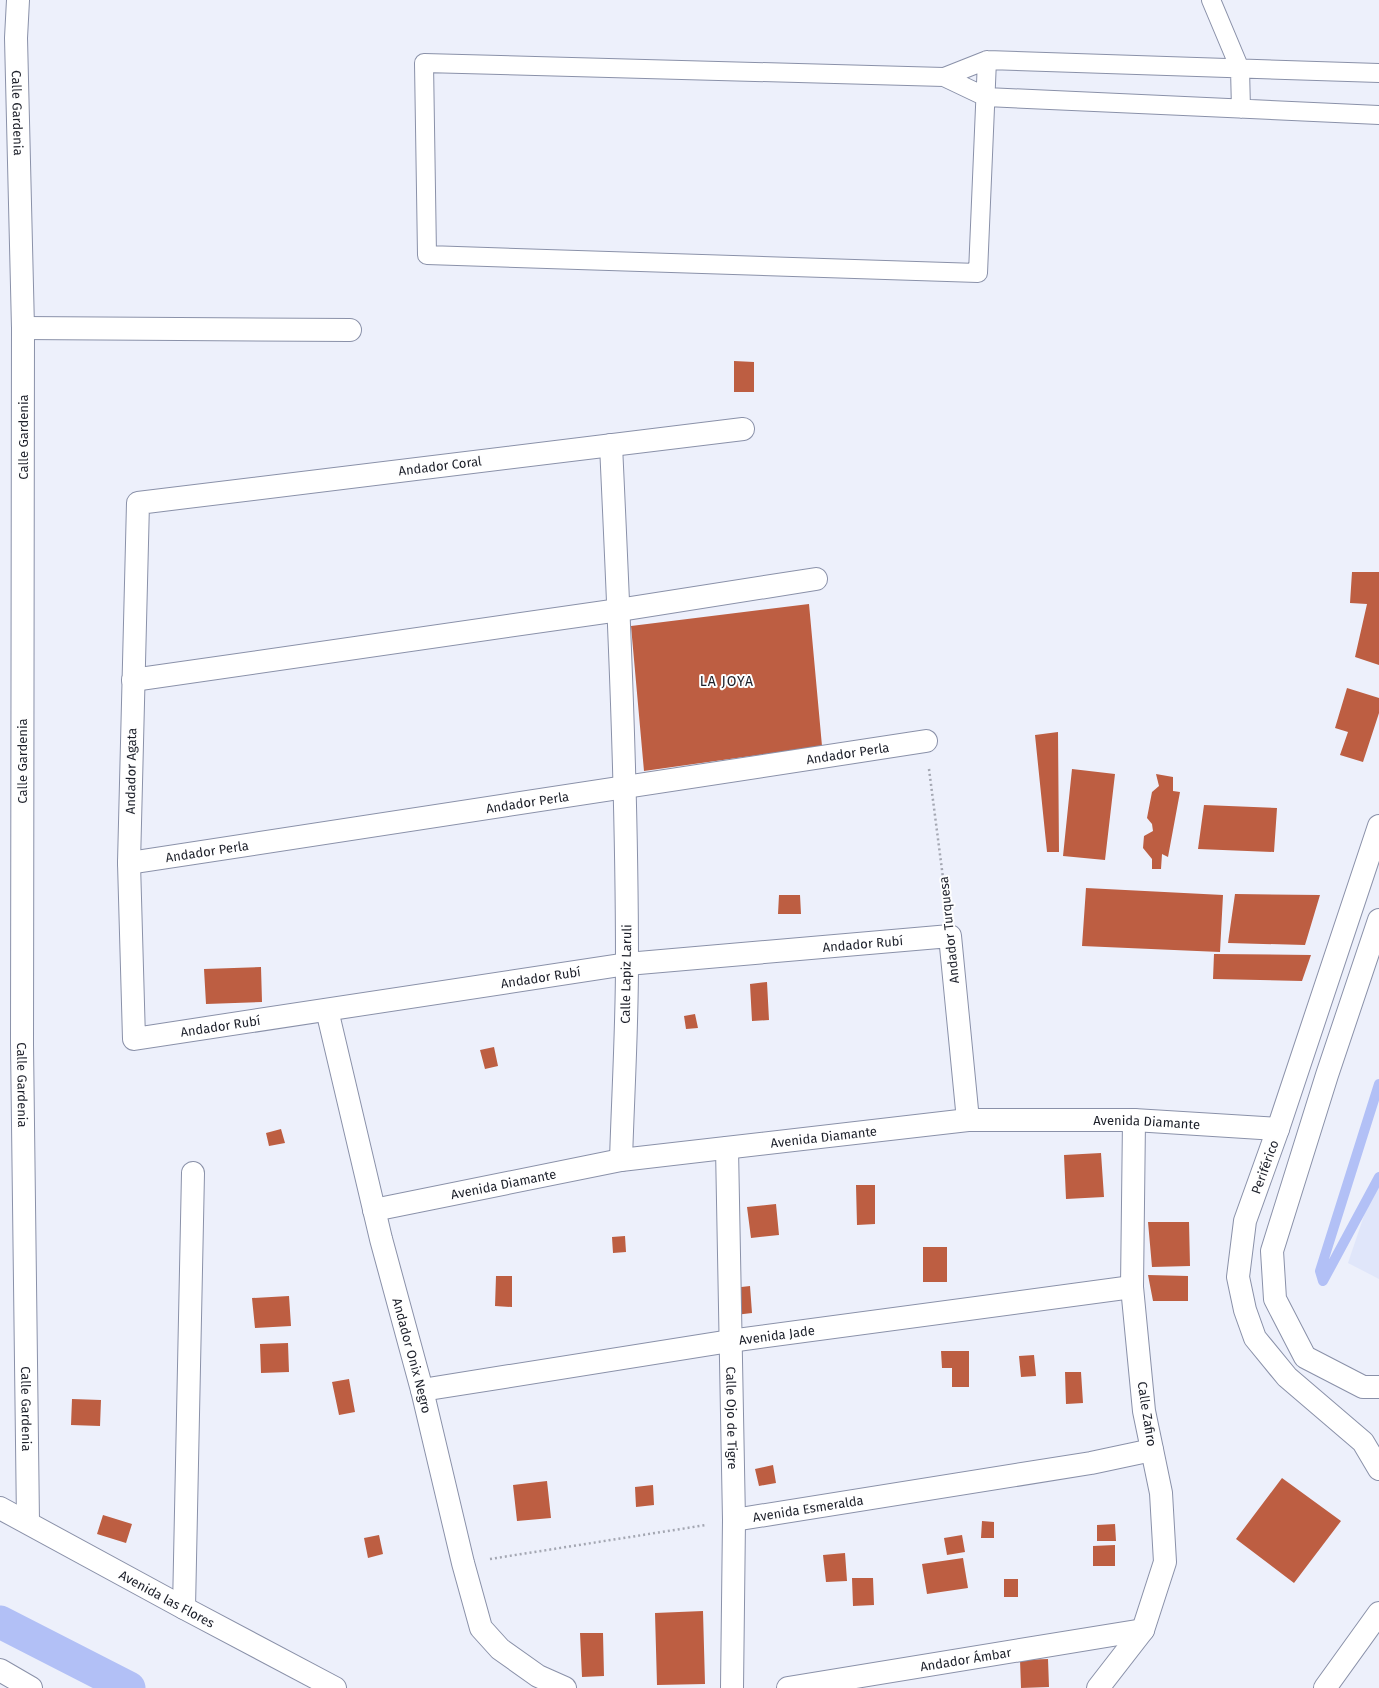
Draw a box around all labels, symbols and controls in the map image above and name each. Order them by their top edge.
street label: Calle Gardenia [9,70,26,156]
street label: Calle Gardenia [16,394,31,480]
street label: Andador Coral [398,453,483,479]
district label: LA JOYA [700,673,754,690]
street label: Calle Gardenia [15,718,30,804]
street label: Andador Agata [123,728,139,814]
street label: Andador Perla [805,739,890,767]
street label: Andador Perla [485,788,570,816]
street label: Andador Perla [164,837,250,865]
street label: Andador Turquesa [936,876,962,984]
street label: Calle Lapiz Laruli [618,924,634,1024]
street label: Andador Rubí [822,933,904,955]
street label: Andador Rubí [500,964,582,991]
street label: Andador Rubí [179,1012,262,1039]
street label: Calle Gardenia [14,1042,31,1128]
street label: Avenida Diamante [1093,1112,1201,1132]
street label: Avenida Diamante [770,1123,878,1150]
street label: Periférico [1248,1138,1282,1196]
street label: Avenida Diamante [449,1166,557,1202]
street label: Andador Onix Negro [390,1296,435,1415]
street label: Avenida Jade [738,1322,816,1347]
street label: Calle Gardenia [19,1366,35,1452]
street label: Calle Ojo de Tigre [724,1366,741,1470]
street label: Calle Zafiro [1134,1380,1160,1448]
street label: Avenida Esmeralda [752,1492,864,1524]
street label: Avenida las Flores [117,1567,217,1630]
street label: Andador Ámbar [919,1644,1012,1674]

